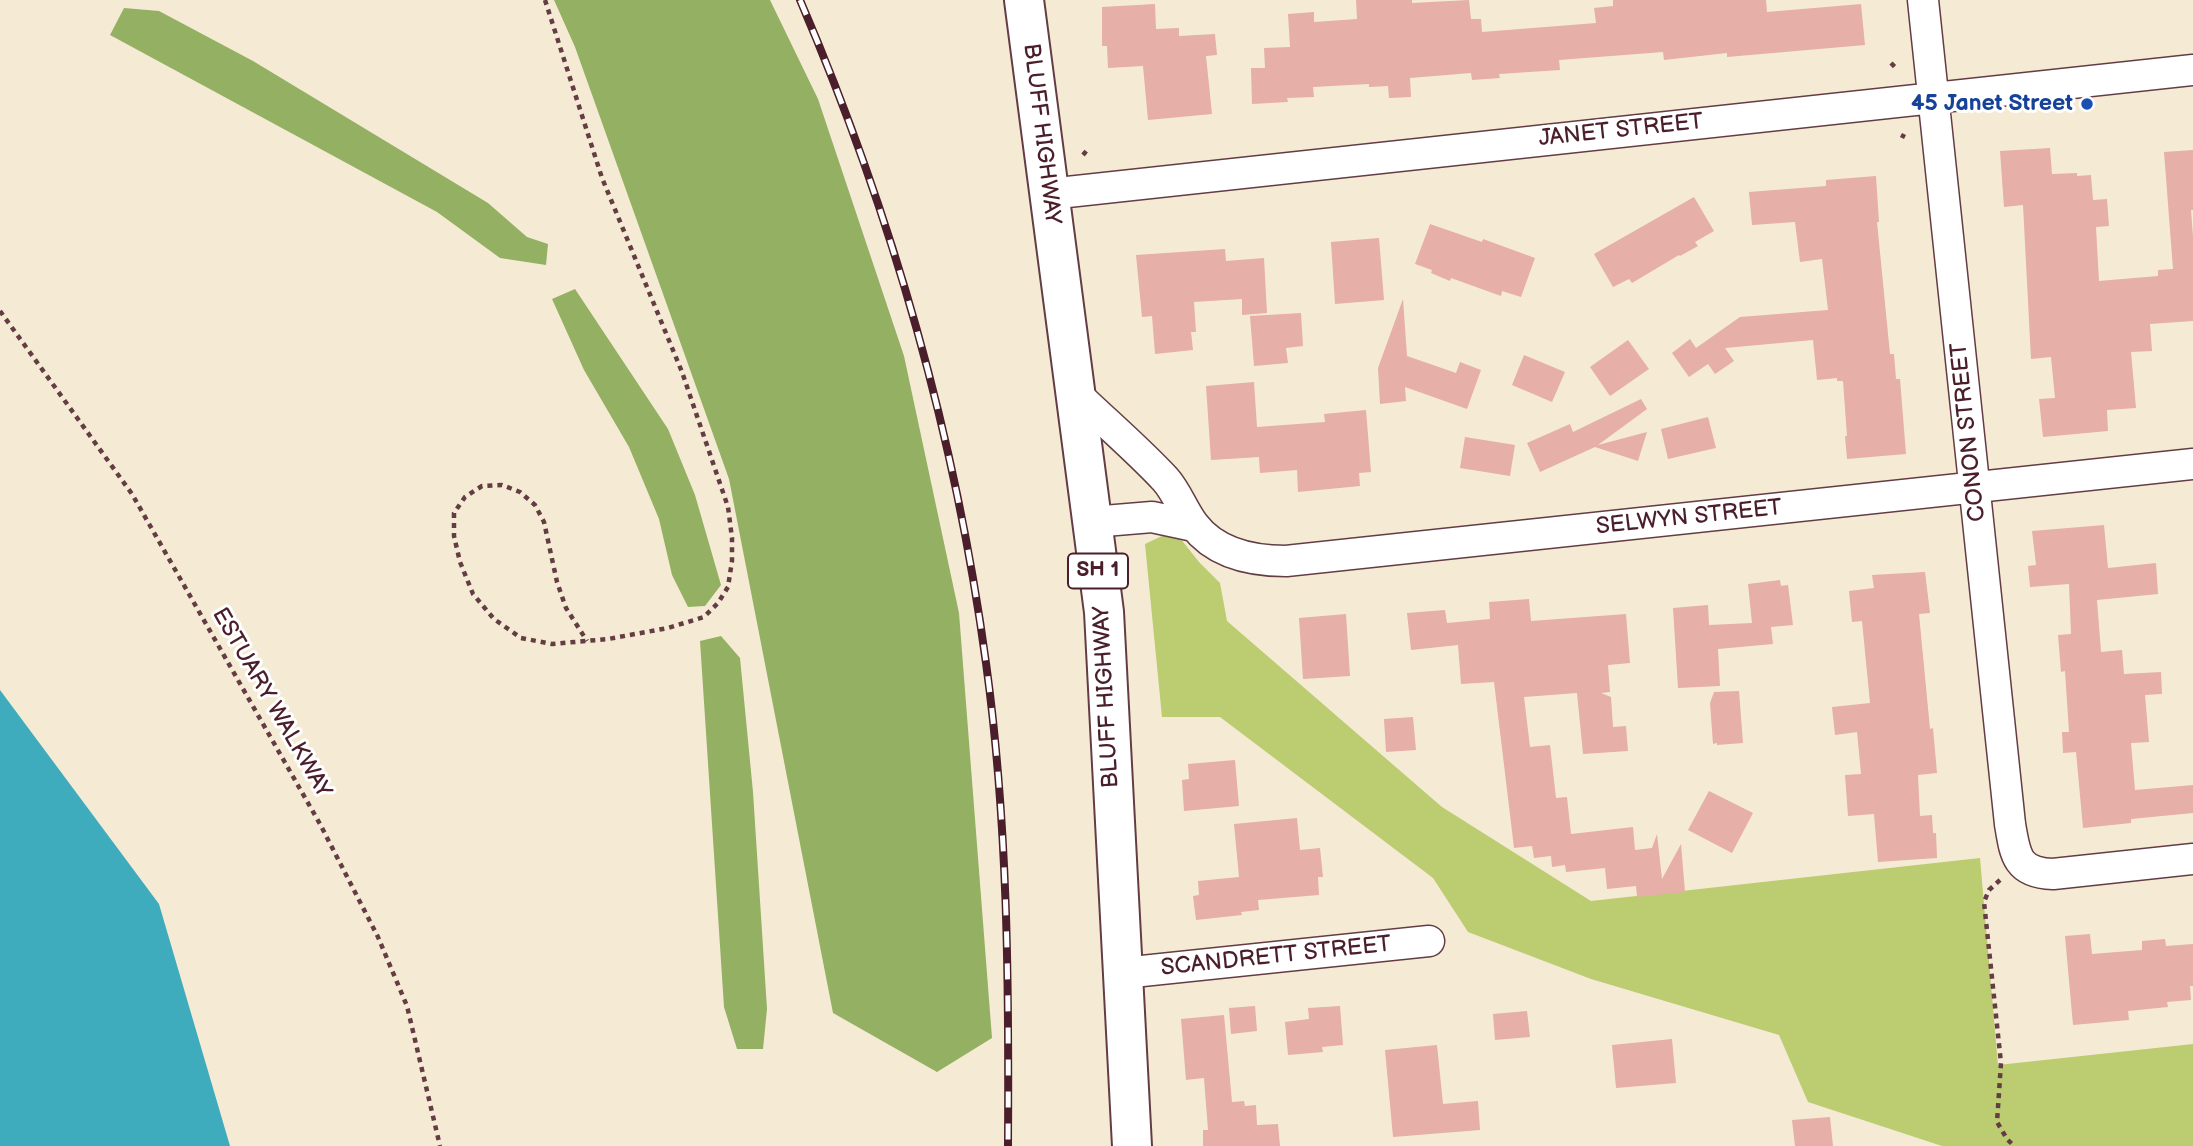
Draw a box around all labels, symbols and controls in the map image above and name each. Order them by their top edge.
street label: BLUFF HIGHWAY [1016,42,1066,226]
place label: 45 Janet Street [1911,90,2073,118]
marker: 45 Janet Street [2079,96,2095,112]
street label: JANET STREET [1537,109,1705,153]
street label: CONON STREET [1946,341,1992,523]
street label: SELWYN STREET [1595,495,1783,541]
road number: SH 1 [1068,554,1128,588]
street label: ESTUARY WALKWAY [205,603,337,803]
street label: BLUFF HIGHWAY [1088,605,1126,789]
street label: SCANDRETT STREET [1159,931,1393,983]

